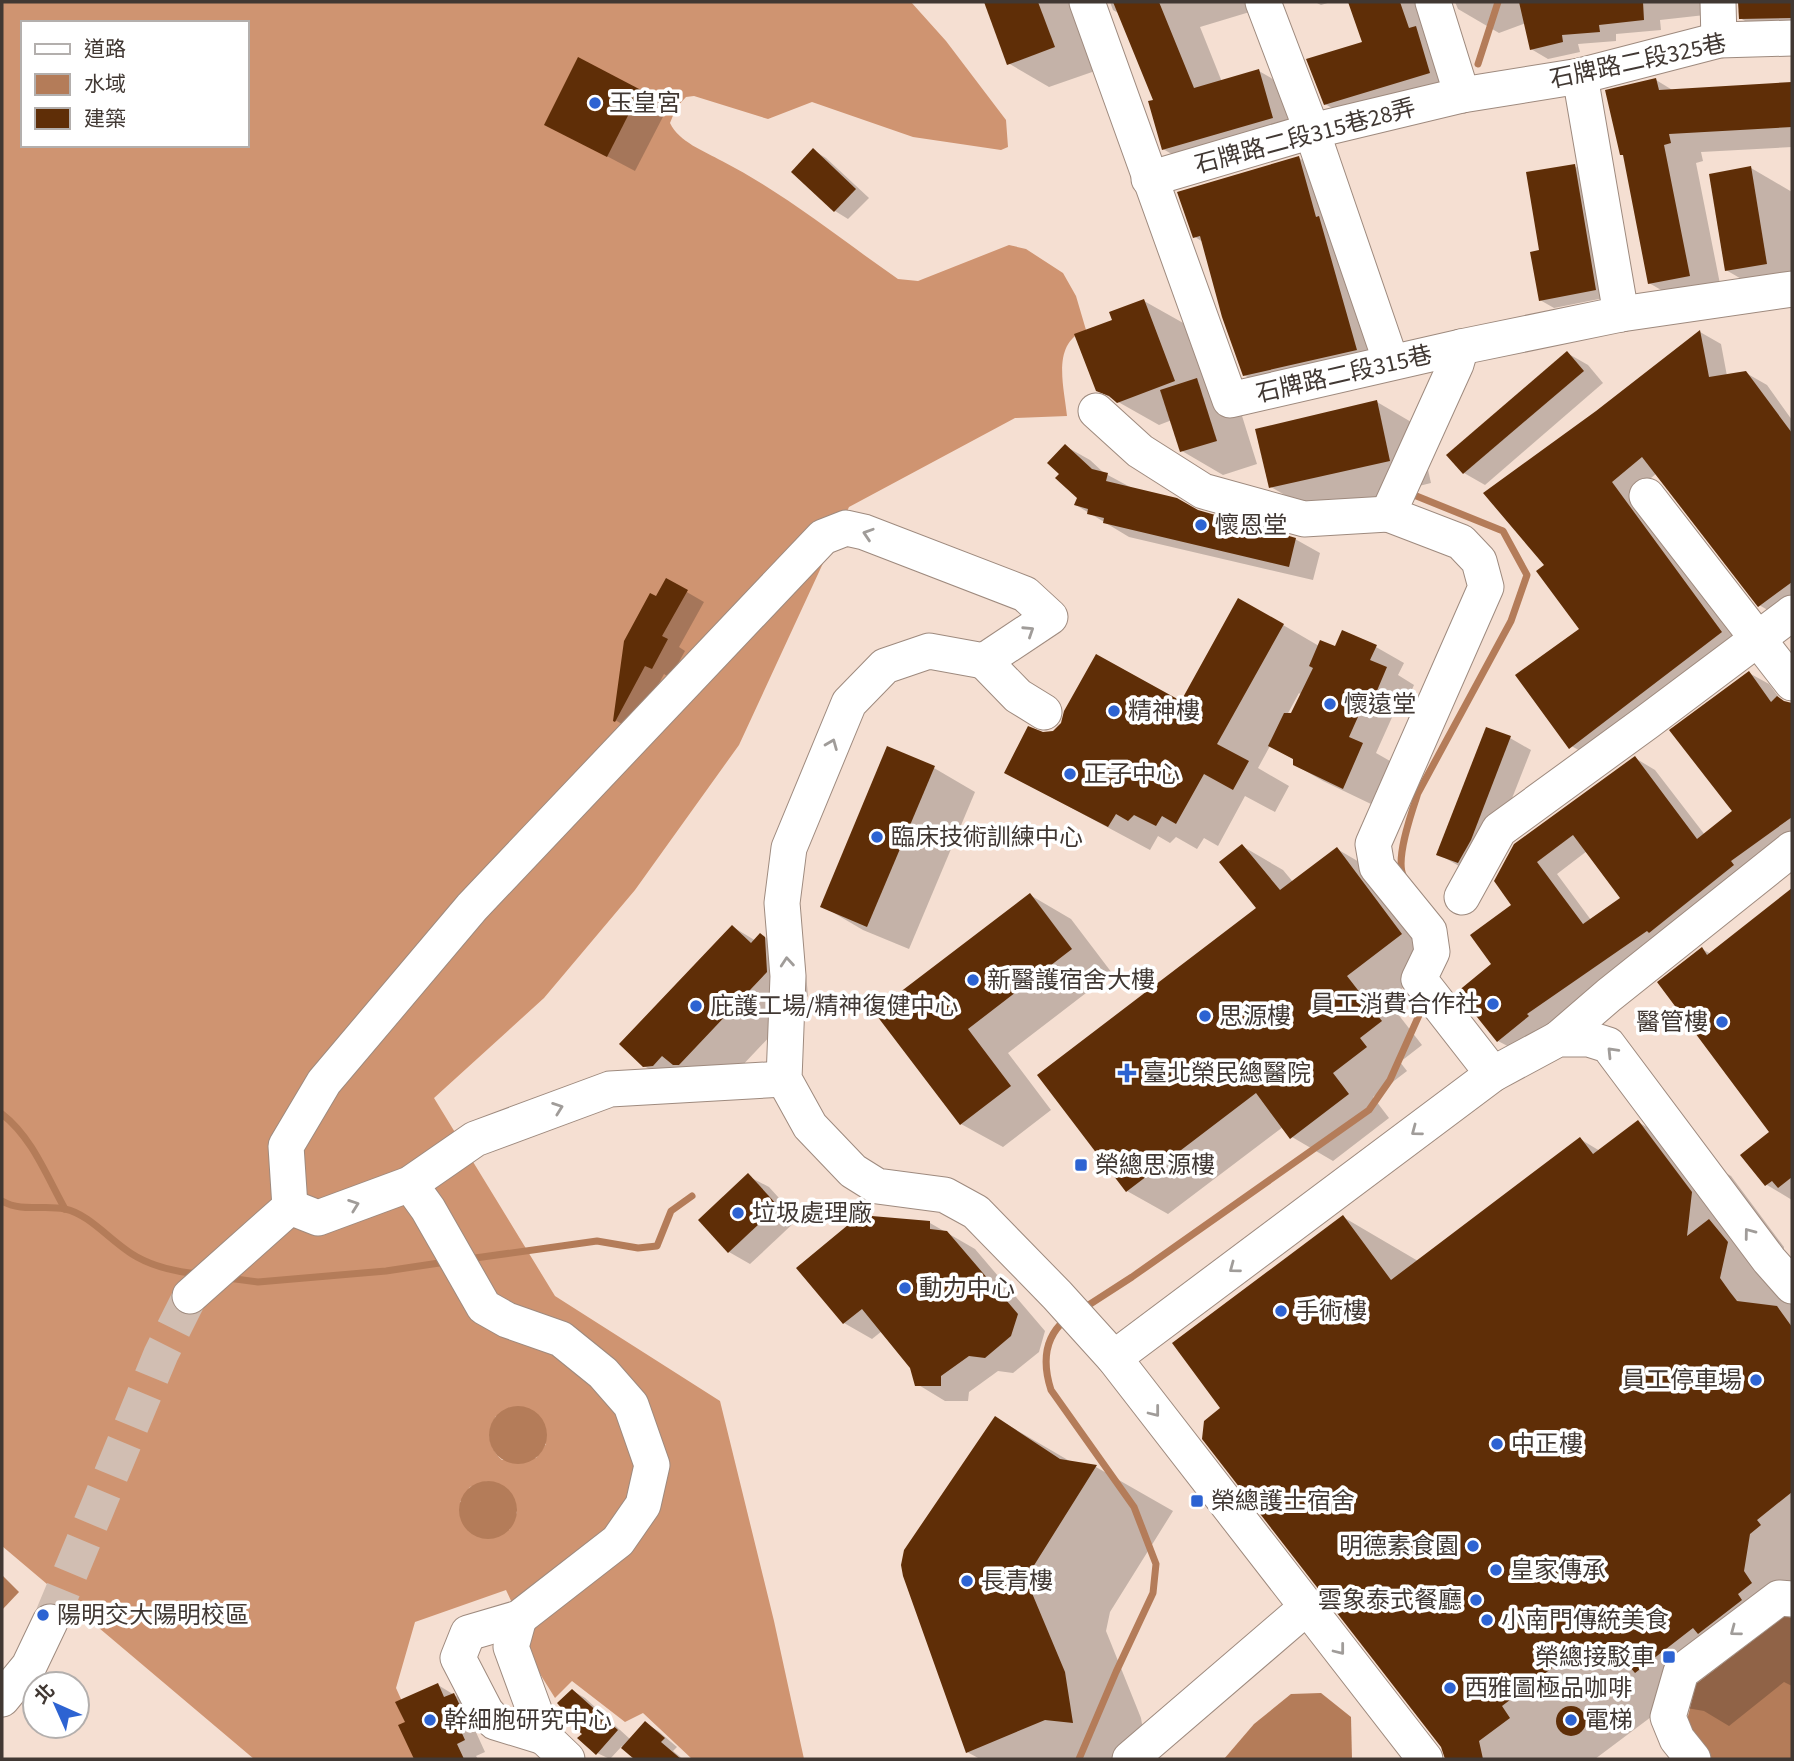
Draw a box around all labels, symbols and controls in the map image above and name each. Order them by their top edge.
legend [21,21,248,147]
street label: 石牌路二段325巷 [1547,26,1730,97]
text: 道路 [84,34,126,64]
text: 水域 [84,69,126,99]
place label: 玉皇宮 [609,86,681,121]
street label: 石牌路二段315巷28弄 [1191,90,1420,183]
marker: 玉皇宮 [587,95,603,111]
text: 建築 [84,104,126,134]
street label: 石牌路二段315巷 [1253,337,1436,412]
place label: 懷恩堂 [1215,508,1287,543]
marker: 懷恩堂 [1193,517,1209,533]
one-way arrow [862,528,875,542]
one-way arrow [1021,627,1034,639]
place label: 懷遠堂 [1344,687,1416,722]
place label: 精神樓 [1128,694,1200,729]
marker: 懷遠堂 [1322,696,1338,712]
marker: 精神樓 [1106,703,1122,719]
one-way arrow [824,738,838,751]
place label: 正子中心 [1084,757,1180,792]
marker: 正子中心 [1062,766,1078,782]
place label: 臨床技術訓練中心 [891,820,1083,855]
marker: 臨床技術訓練中心 [869,829,885,845]
one-way arrow [780,956,795,967]
place label: 新醫護宿舍大樓 [987,963,1155,998]
marker: 新醫護宿舍大樓 [965,972,981,988]
place label: 員工消費合作社 [1311,987,1479,1022]
place label: 庇護工場/精神復健中心 [710,989,958,1024]
marker: 員工消費合作社 [1485,996,1501,1012]
marker: 庇護工場/精神復健中心 [688,998,704,1014]
place label: 思源樓 [1219,999,1291,1034]
place label: 醫管樓 [1636,1005,1708,1040]
marker: 思源樓 [1197,1008,1213,1024]
marker: 醫管樓 [1714,1014,1730,1030]
one-way arrow [1607,1048,1620,1061]
place label: 臺北榮民總醫院 [1143,1056,1311,1091]
marker: 臺北榮民總醫院 [1117,1063,1137,1083]
one-way arrow [551,1102,563,1116]
one-way arrow [1412,1123,1424,1136]
place label: 榮總思源樓 [1095,1148,1215,1183]
marker: 榮總思源樓 [1073,1157,1089,1173]
place label: 垃圾處理廠 [752,1196,872,1231]
one-way arrow [347,1199,359,1213]
marker: 垃圾處理廠 [730,1205,746,1221]
one-way arrow [1744,1229,1757,1241]
one-way arrow [1229,1259,1242,1272]
place label: 動力中心 [919,1271,1015,1306]
marker: 動力中心 [897,1280,913,1296]
place label: 手術樓 [1295,1294,1367,1329]
marker: 手術樓 [1273,1303,1289,1319]
place label: 員工停車場 [1622,1363,1742,1398]
marker: 員工停車場 [1748,1372,1764,1388]
one-way arrow [1147,1404,1160,1416]
place label: 中正樓 [1511,1427,1583,1462]
marker: 中正樓 [1489,1436,1505,1452]
place label: 榮總護士宿舍 [1211,1484,1355,1519]
marker: 榮總護士宿舍 [1189,1493,1205,1509]
place label: 明德素食園 [1339,1529,1459,1564]
marker: 明德素食園 [1465,1538,1481,1554]
place label: 皇家傳承 [1510,1553,1606,1588]
marker: 皇家傳承 [1488,1562,1504,1578]
place label: 長青樓 [981,1564,1053,1599]
marker: 長青樓 [959,1573,975,1589]
place label: 雲象泰式餐廳 [1318,1583,1462,1618]
marker: 雲象泰式餐廳 [1468,1592,1484,1608]
place label: 陽明交大陽明校區 [57,1598,249,1633]
place label: 小南門傳統美食 [1501,1603,1669,1638]
marker: 陽明交大陽明校區 [35,1607,51,1623]
marker: 小南門傳統美食 [1479,1612,1495,1628]
one-way arrow [1730,1623,1743,1635]
place label: 榮總接駁車 [1535,1640,1655,1675]
one-way arrow [1331,1642,1344,1654]
marker: 榮總接駁車 [1661,1649,1677,1665]
north arrow [21,1670,91,1740]
place label: 西雅圖極品咖啡 [1464,1671,1632,1706]
text: 北 [29,1678,61,1710]
marker: 西雅圖極品咖啡 [1442,1680,1458,1696]
place label: 幹細胞研究中心 [444,1703,612,1738]
place label: 電梯 [1585,1703,1633,1738]
marker: 幹細胞研究中心 [422,1712,438,1728]
marker: 電梯 [1563,1712,1579,1728]

